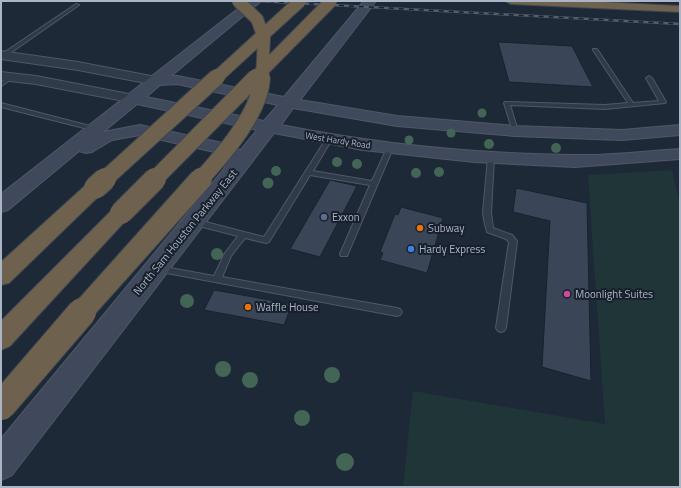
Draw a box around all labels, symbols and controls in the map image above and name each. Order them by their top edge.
street label: West Hardy Road [304,128,372,152]
street label: North Sam Houston Parkway East [129,166,241,298]
place label: Exxon [332,209,360,225]
marker: Exxon [319,212,329,222]
place label: Subway [428,220,465,236]
marker: Subway [415,223,425,233]
place label: Hardy Express [419,241,485,257]
marker: Hardy Express [406,244,416,254]
place label: Moonlight Suites [575,286,653,302]
marker: Moonlight Suites [562,289,572,299]
place label: Waffle House [256,299,319,315]
marker: Waffle House [243,302,253,312]

